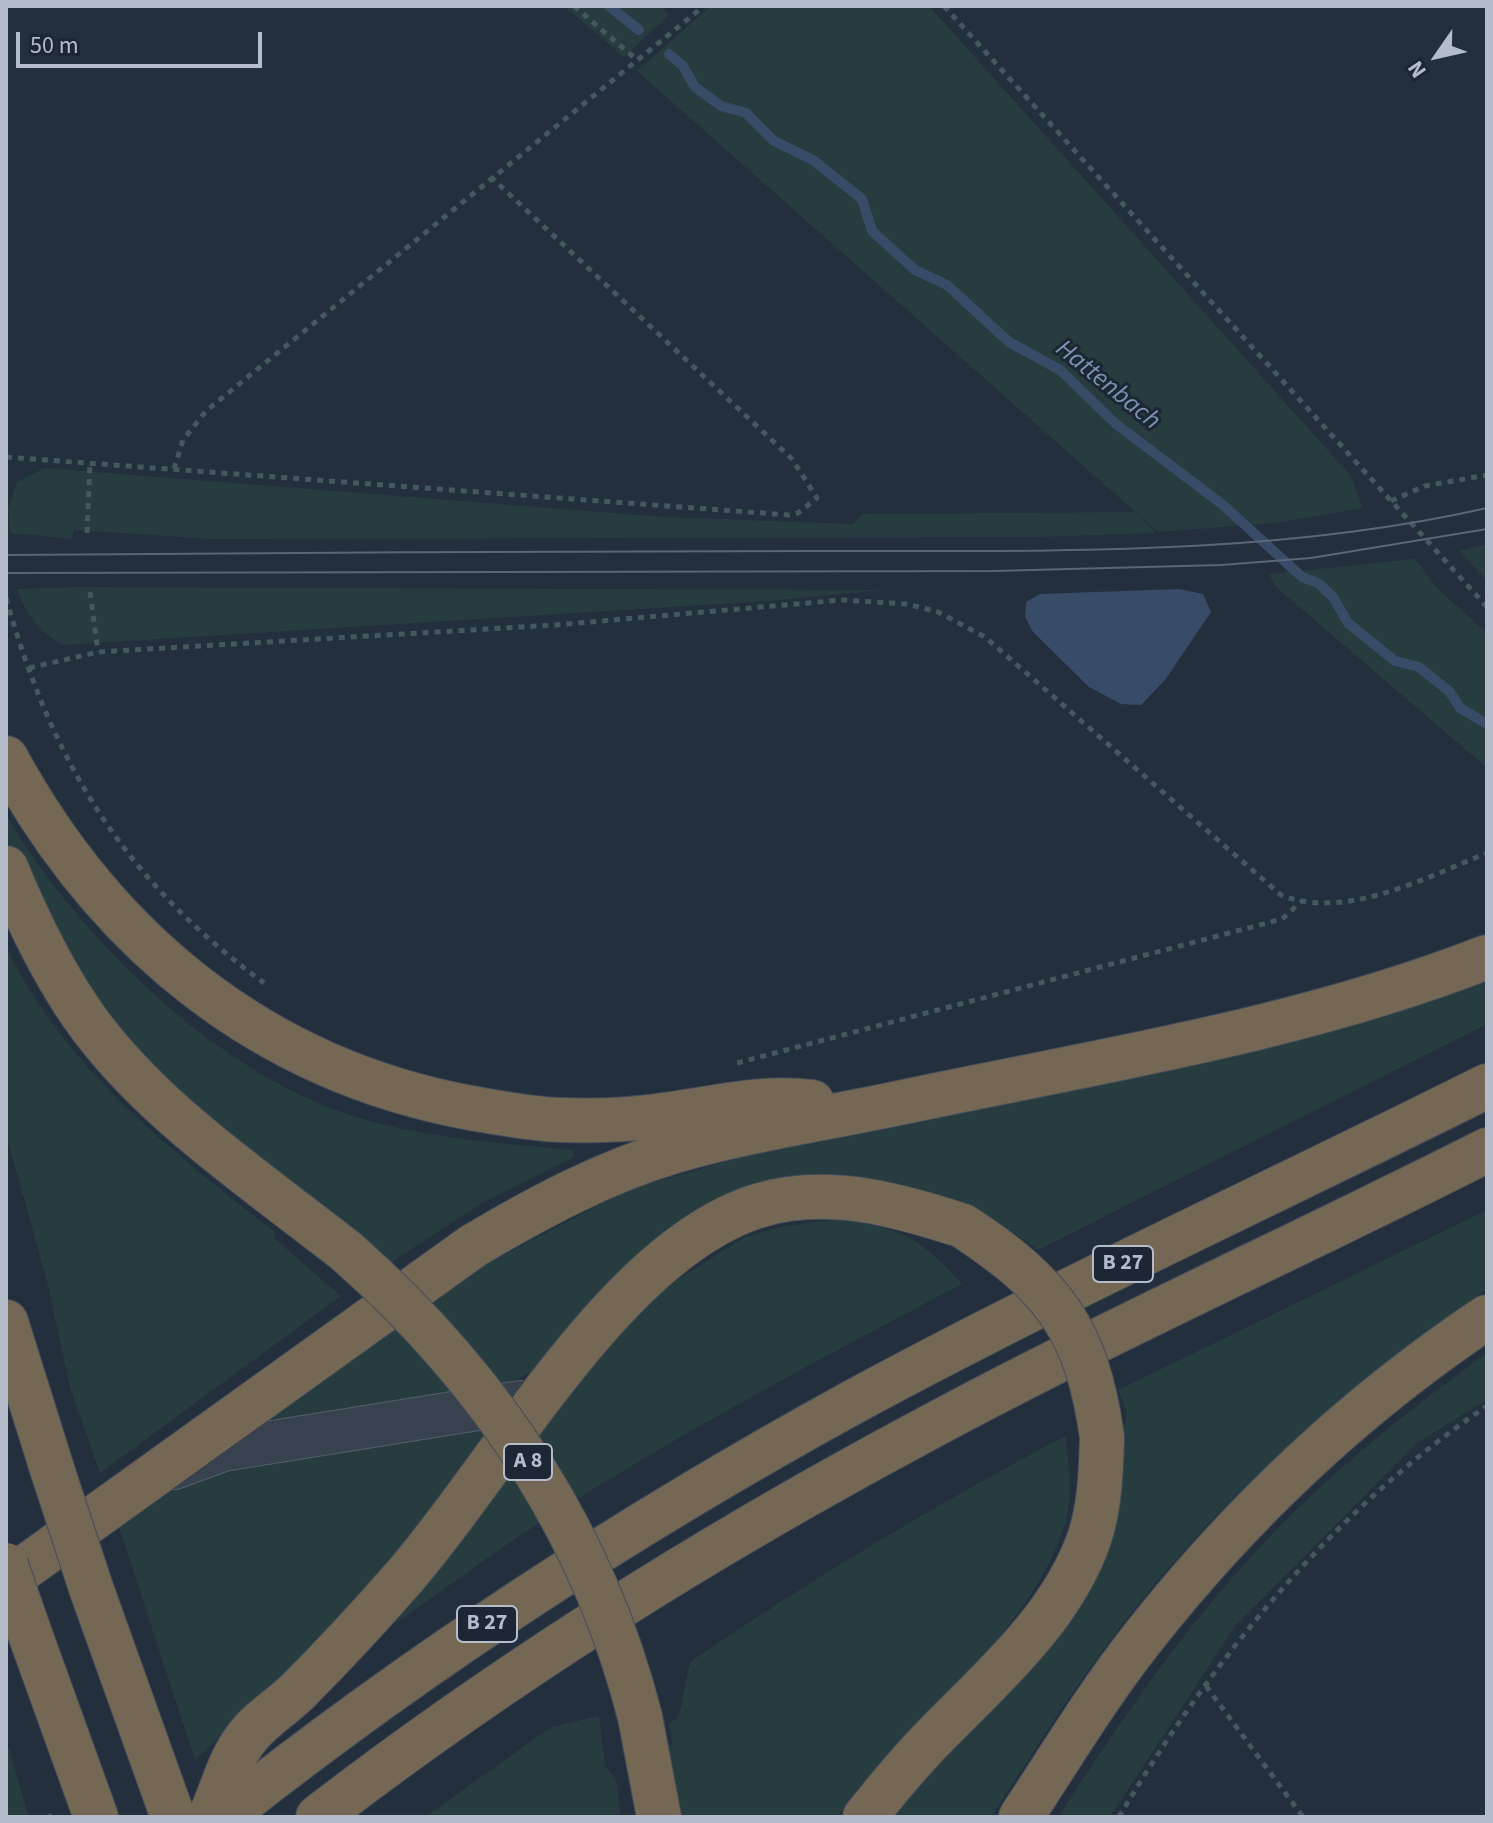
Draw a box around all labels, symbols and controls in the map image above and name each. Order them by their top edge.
scale bar [20,16,266,66]
north arrow [1397,16,1477,96]
text: 50 m [30,28,79,63]
text: N [1400,54,1434,84]
water label: Hattenbach [1048,334,1166,438]
road number: B 27 [1093,1246,1153,1282]
road number: A 8 [504,1444,552,1480]
road number: B 27 [457,1606,517,1642]

